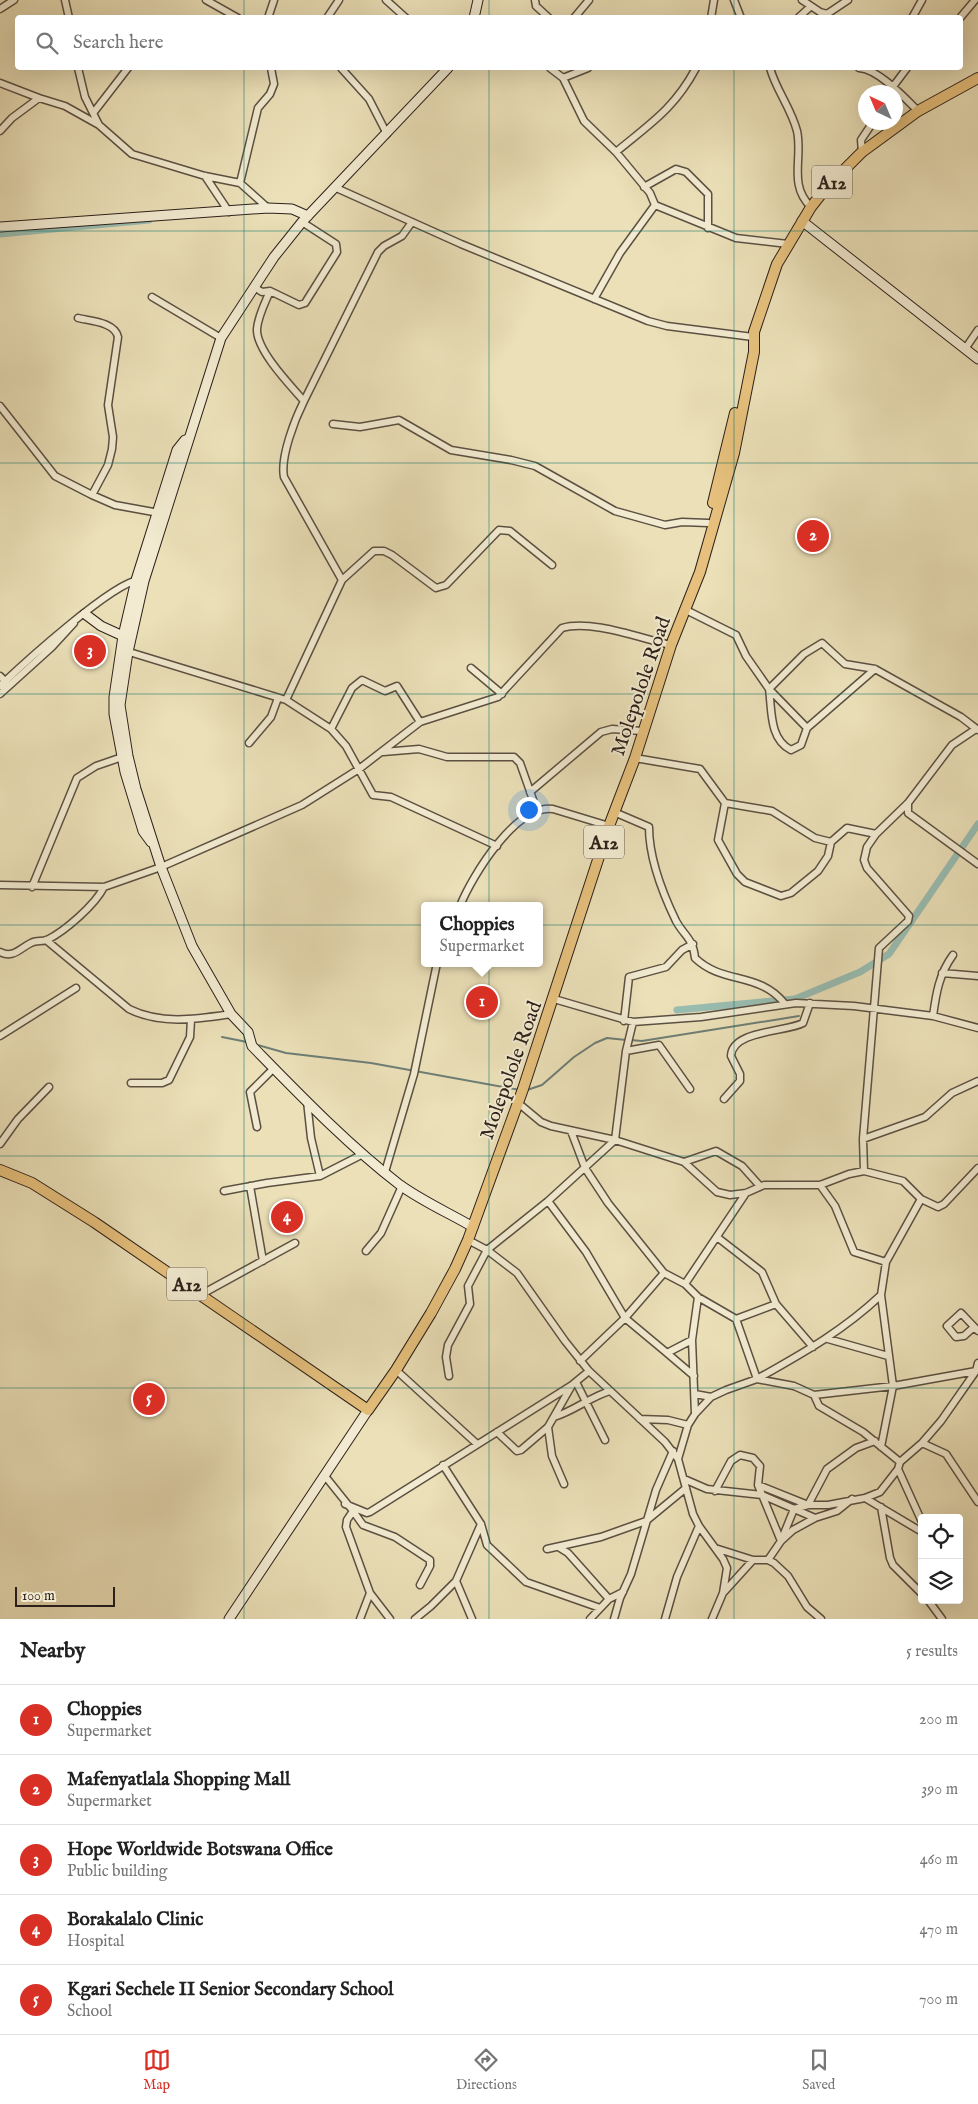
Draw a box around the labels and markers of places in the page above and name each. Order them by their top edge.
pin: 2 [797,517,829,555]
pin: 3 [74,632,106,670]
pin: 1 [466,983,498,1021]
pin: 4 [271,1198,303,1236]
pin: 5 [133,1380,165,1418]

